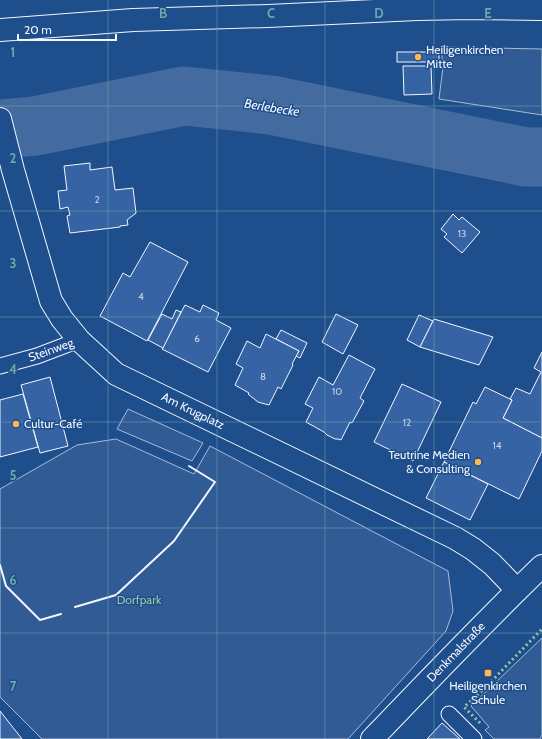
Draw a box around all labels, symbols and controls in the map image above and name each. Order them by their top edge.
text: B [159,5,167,21]
text: C [267,5,275,21]
text: D [374,5,384,21]
text: E [484,5,492,21]
scale bar [18,16,116,42]
text: 20 m [24,22,52,37]
place label: Heiligenkirchen Mitte [426,42,504,71]
text: 1 [11,44,15,60]
marker: Heiligenkirchen Mitte [413,52,423,62]
water label: Berlebecke [243,95,301,119]
text: 2 [10,150,17,166]
house number: 2 [94,193,100,206]
house number: 13 [458,227,466,240]
text: 3 [9,255,17,271]
house number: 4 [138,290,144,303]
house number: 6 [194,332,200,345]
street label: Steinweg [26,334,76,365]
text: 4 [9,361,17,377]
house number: 8 [260,370,266,383]
house number: 10 [332,385,342,398]
street label: Am Krugplatz [159,389,228,432]
place label: Cultur-Café [24,416,82,431]
house number: 12 [403,416,411,429]
marker: Cultur-Café [11,419,21,429]
house number: 14 [492,439,502,452]
place label: Teutrine Medien & Consulting [388,447,471,476]
marker: Teutrine Medien & Consulting [473,457,483,467]
text: 5 [10,467,17,483]
text: 6 [9,572,17,588]
park label: Dorfpark [117,592,162,607]
street label: Denkmalstraße [423,619,488,685]
marker: Heiligenkirchen Schule [483,668,493,678]
text: 7 [10,678,17,694]
place label: Heiligenkirchen Schule [449,678,527,707]

